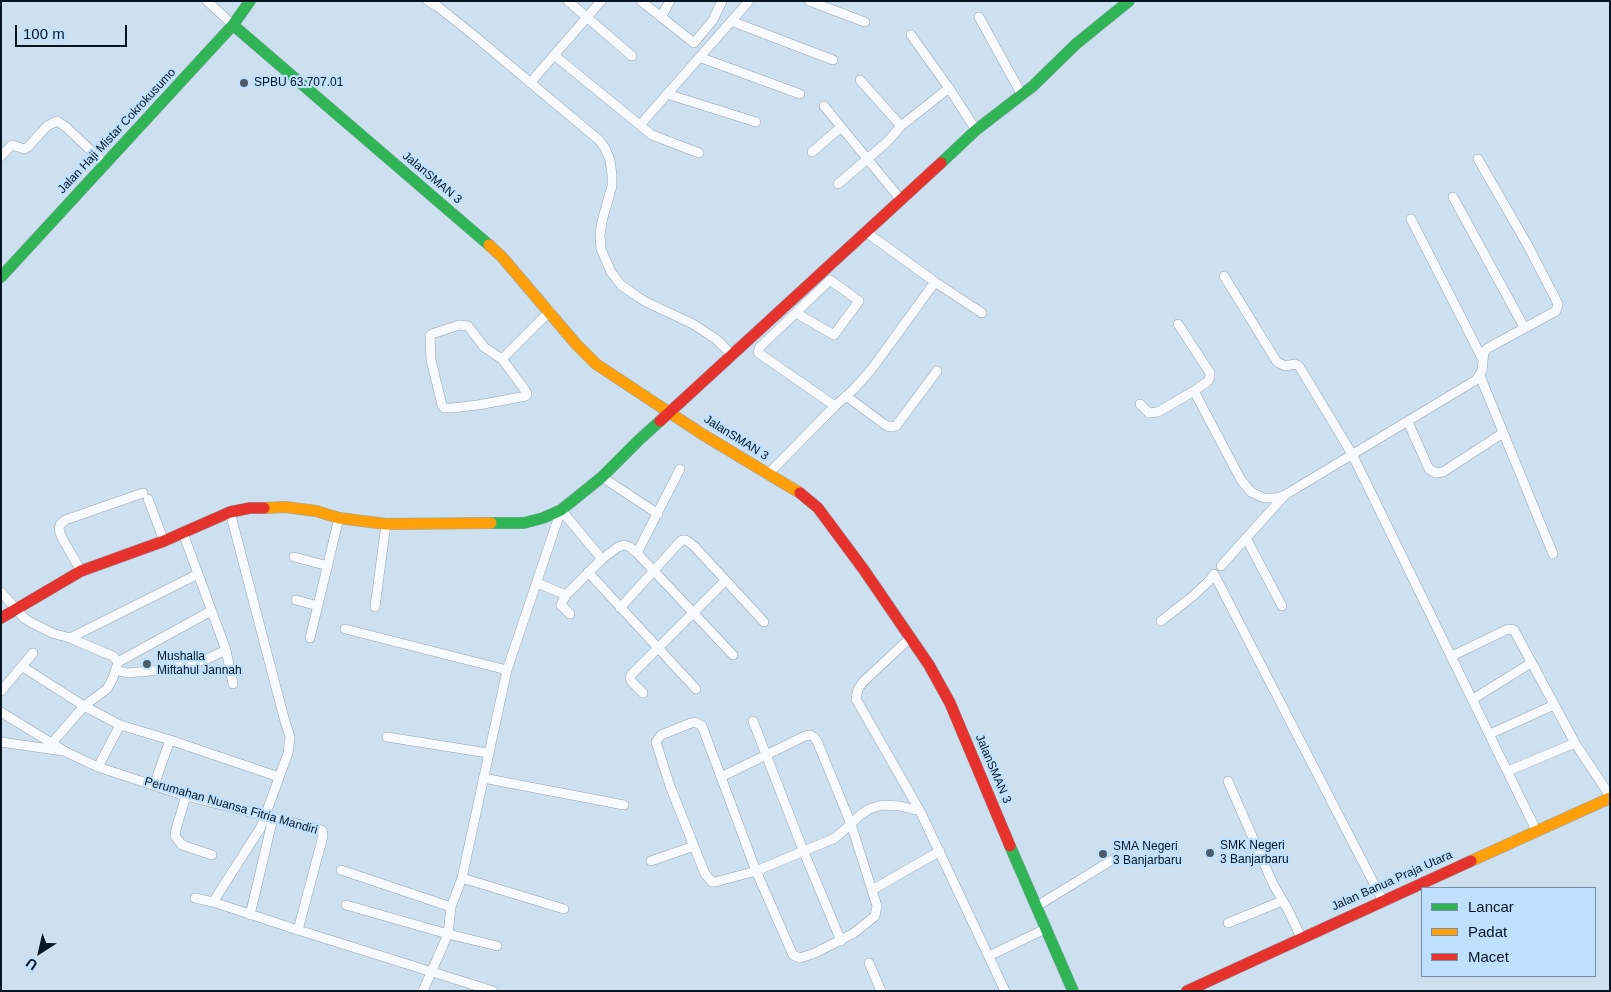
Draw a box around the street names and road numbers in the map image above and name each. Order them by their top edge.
street label: Jalan Haji Mistar Cokrokusumo [55,65,179,197]
street label: JalanSMAN 3 [399,149,465,207]
street label: JalanSMAN 3 [701,412,771,464]
street label: JalanSMAN 3 [972,732,1014,806]
street label: Perumahan Nuansa Fitria Mandiri [143,774,319,838]
street label: Jalan Banua Praja Utara [1329,848,1455,914]

